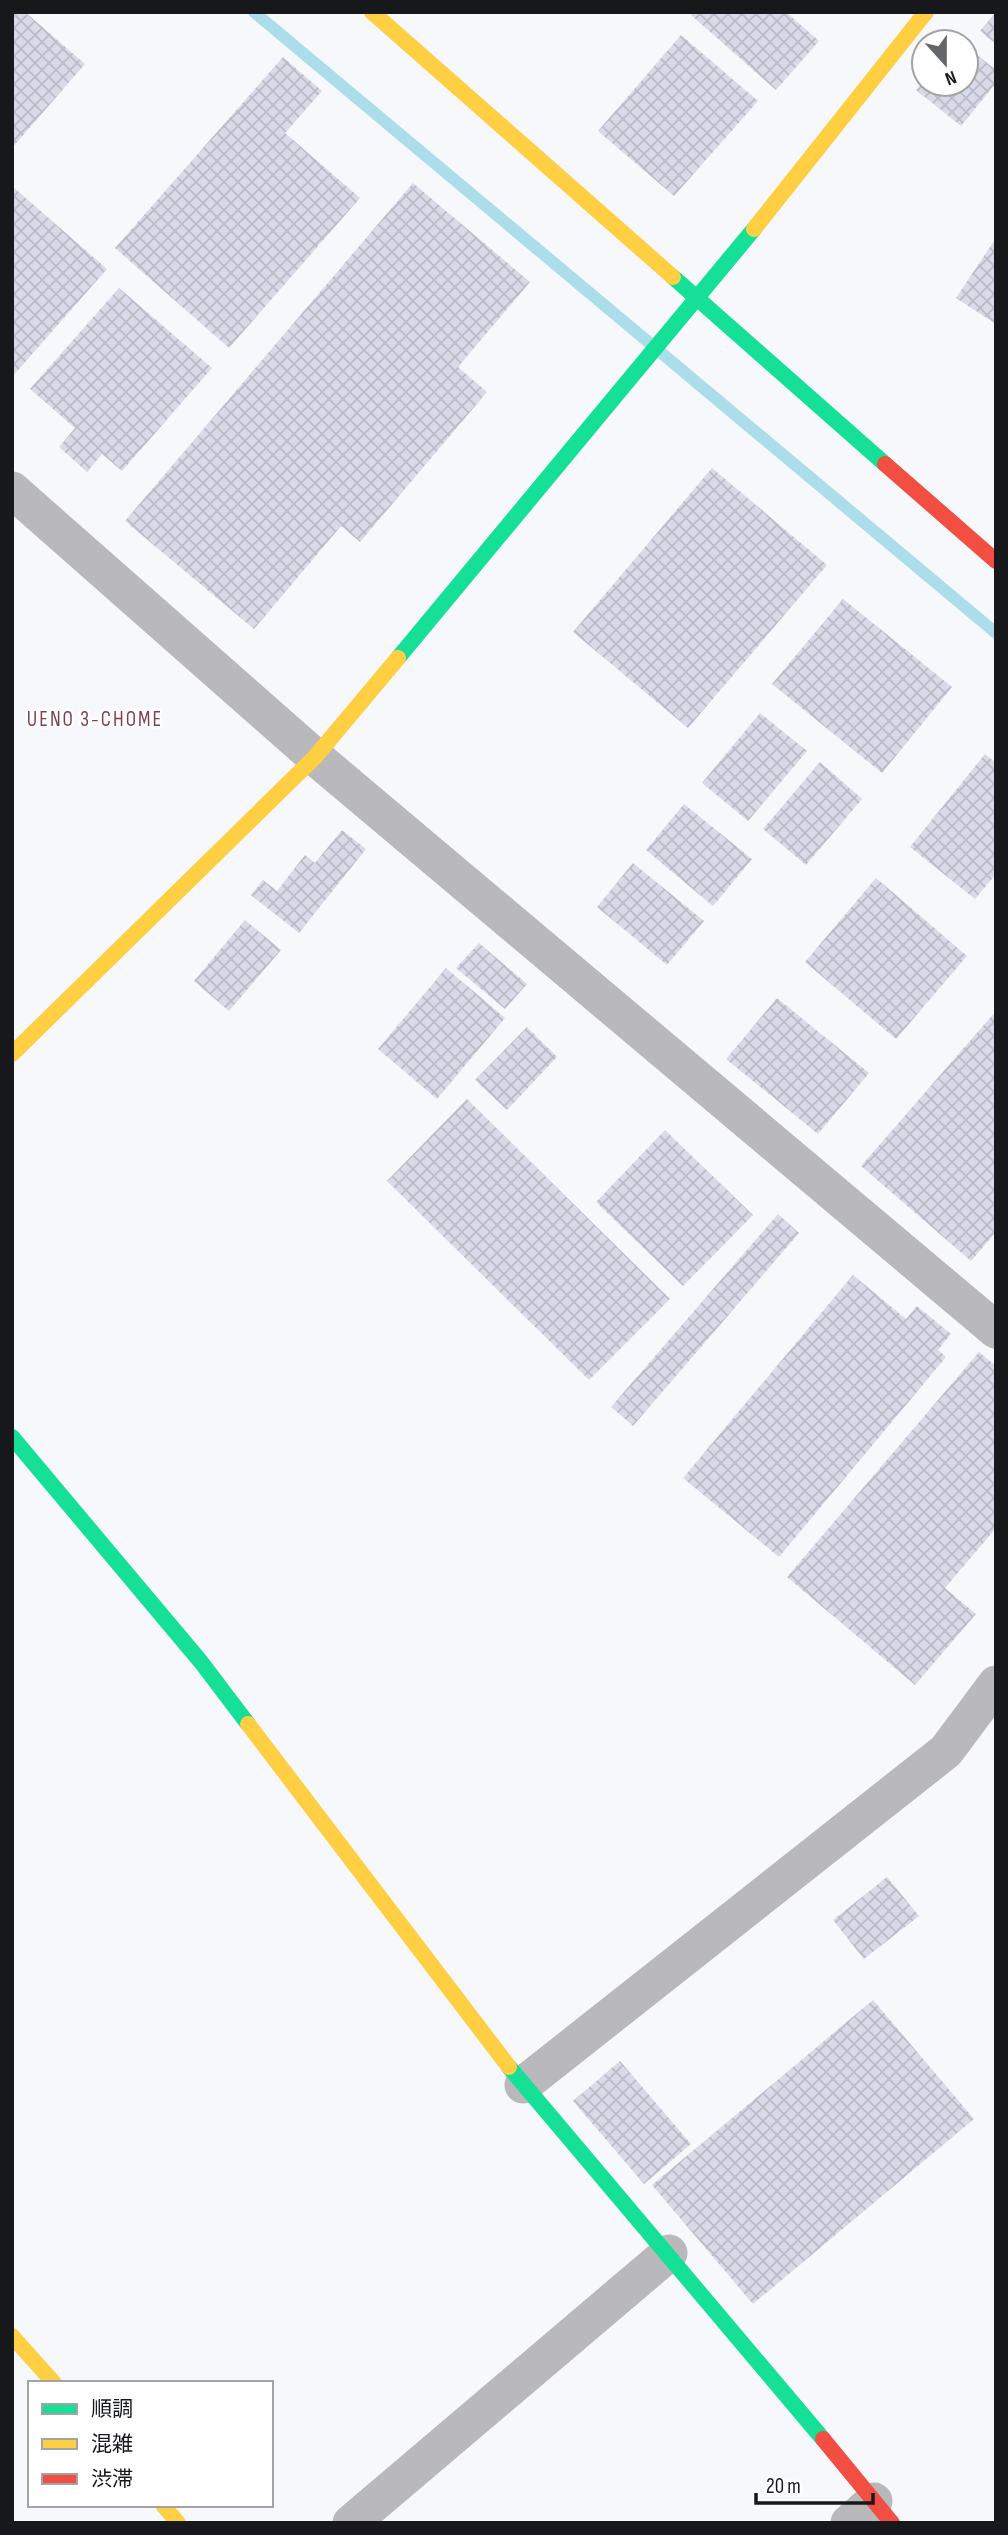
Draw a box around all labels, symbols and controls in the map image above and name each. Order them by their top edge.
north arrow [910,28,980,98]
text: N [942,65,959,90]
district label: UENO 3-CHOME [27,707,163,732]
legend [28,2381,273,2507]
text: 順調 [91,2397,133,2422]
text: 混雑 [91,2432,133,2457]
scale bar [756,2462,873,2506]
text: 渋滞 [91,2467,133,2492]
text: 20 m [766,2474,801,2499]

